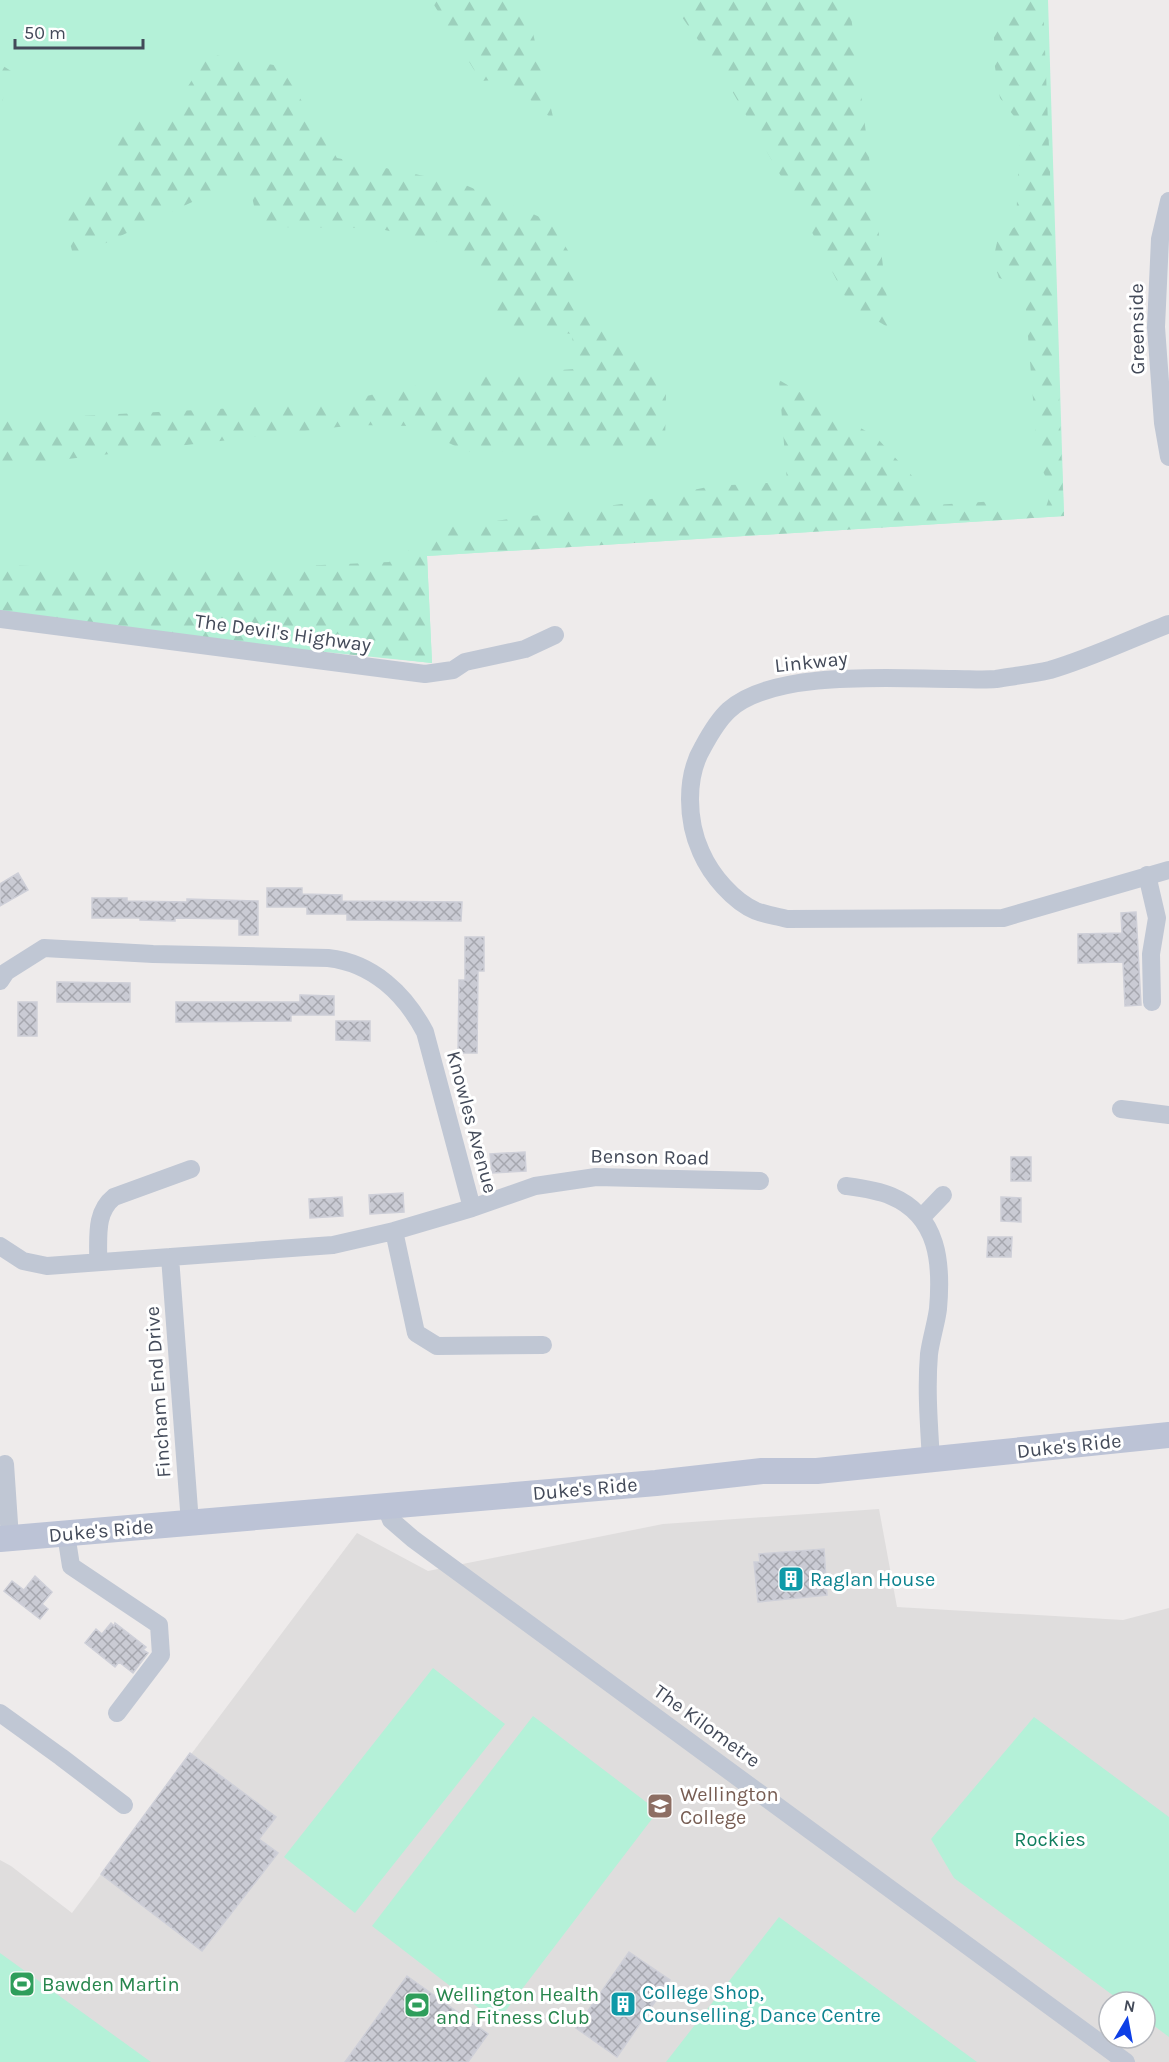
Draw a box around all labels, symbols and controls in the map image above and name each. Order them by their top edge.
scale bar [15,12,142,50]
text: 50 m [24,22,66,44]
street label: Greenside [1125,283,1149,375]
street label: The Devil's Highway [193,609,373,657]
street label: Linkway [773,647,849,677]
street label: Knowles Avenue [442,1048,502,1196]
street label: Benson Road [590,1144,710,1170]
street label: Fincham End Drive [141,1305,175,1479]
street label: Duke's Ride [1016,1429,1122,1463]
street label: Duke's Ride [532,1473,638,1505]
street label: Duke's Ride [48,1515,154,1547]
building icon: Raglan House [776,1564,806,1594]
place label: Raglan House [810,1568,935,1591]
street label: The Kilometre [649,1680,765,1772]
place label: Wellington College [680,1783,779,1829]
school or university icon: Wellington College [645,1791,675,1821]
park label: Rockies [1014,1828,1086,1851]
sports icon: Bawden Martin [7,1969,37,1999]
place label: Bawden Martin [42,1973,180,1996]
place label: College Shop, Counselling, Dance Centre [642,1981,881,2027]
place label: Wellington Health and Fitness Club [436,1983,599,2029]
building icon: College Shop, Counselling, Dance Centre [608,1989,638,2019]
sports icon: Wellington Health and Fitness Club [402,1990,432,2020]
north arrow [1097,1990,1157,2050]
text: N [1122,1995,1137,2016]

